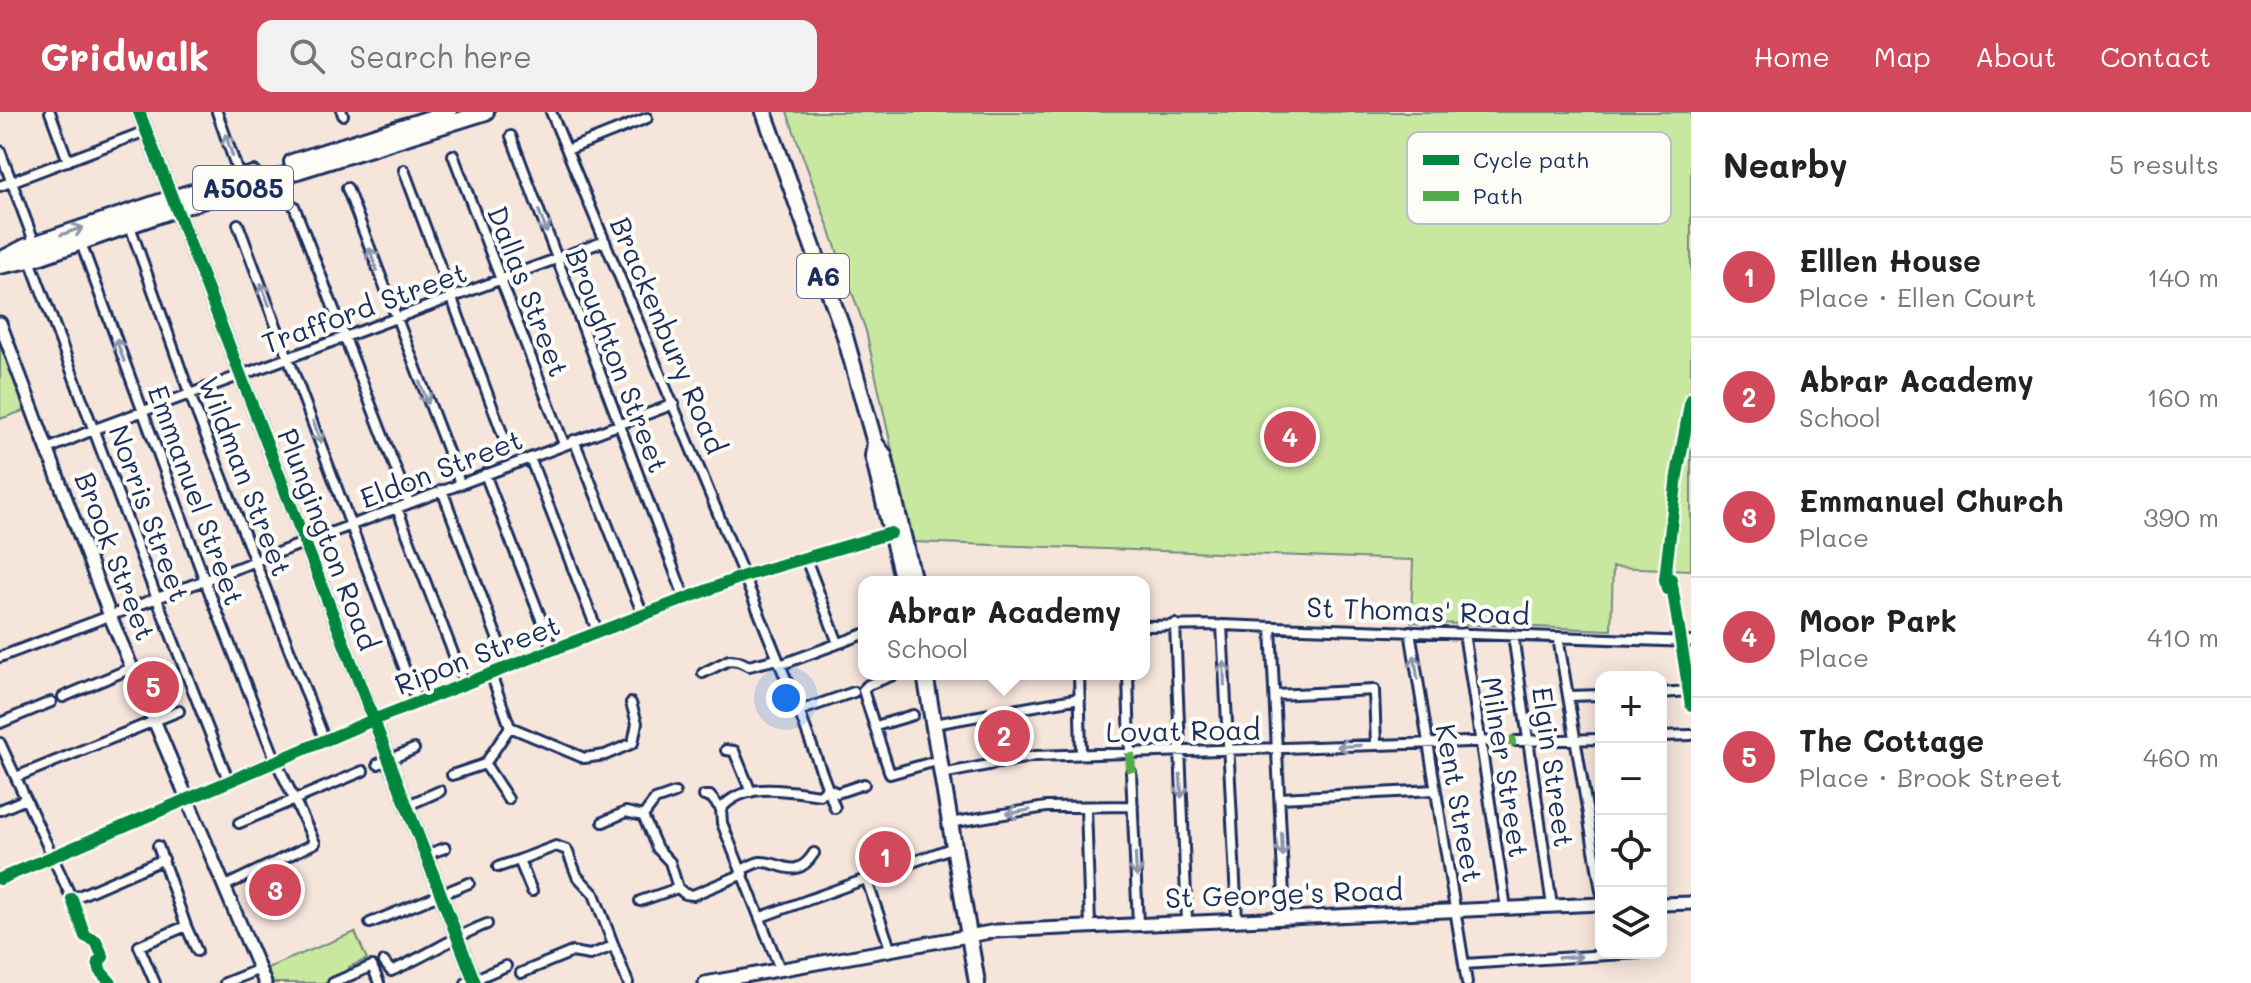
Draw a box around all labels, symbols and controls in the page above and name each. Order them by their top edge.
search box [257,20,817,92]
text: Gridwalk [40,31,209,81]
icon: search [285,34,329,78]
text: Search here [349,36,532,76]
text: Home [1754,38,1830,74]
text: Map [1874,38,1931,74]
text: About [1975,38,2056,74]
text: Contact [2100,38,2211,74]
legend [1407,132,1671,224]
one-way arrow [221,133,236,158]
text: Nearby [1723,142,1848,187]
text: Cycle path [1473,145,1589,174]
text: 5 results [2109,147,2219,181]
road number: A5085 [193,166,293,210]
text: Path [1473,181,1522,210]
street label: Dallas Street [480,201,578,381]
one-way arrow [537,209,551,234]
street label: Brackenbury Road [603,211,735,459]
one-way arrow [60,223,85,238]
text: Elllen House [1799,240,1981,280]
street label: Broughton Street [559,242,677,478]
one-way arrow [365,247,379,272]
street label: Trafford Street [257,253,471,361]
road number: A6 [797,254,849,298]
text: 1 [1743,260,1755,294]
text: 140 m [2147,260,2219,294]
text: Place · Ellen Court [1799,280,2036,314]
one-way arrow [257,282,271,306]
one-way arrow [112,338,126,363]
text: Abrar Academy [1799,360,2034,400]
street label: Wildman Street [191,371,301,581]
street label: Emmanuel Street [141,380,253,610]
one-way arrow [418,380,432,405]
text: 2 [1742,380,1756,414]
text: 160 m [2147,380,2219,414]
text: School [1799,400,1881,434]
pin: 4 [1264,407,1316,467]
one-way arrow [310,419,325,444]
street label: Norris Street [101,420,199,606]
street label: Eldon Street [355,421,527,515]
street label: Plungington Road [270,423,388,655]
street label: Brook Street [67,467,165,645]
text: Emmanuel Church [1799,480,2063,520]
text: 3 [1741,500,1757,534]
text: 390 m [2143,500,2219,534]
text: Place [1799,520,1869,554]
popup [858,576,1150,680]
street label: St Thomas' Road [1306,588,1530,632]
text: Abrar Academy [887,591,1121,631]
text: Moor Park [1799,600,1957,640]
street label: Ripon Street [389,606,565,702]
text: 4 [1741,620,1757,654]
text: 410 m [2147,620,2219,654]
text: School [887,631,969,665]
text: Place [1799,640,1869,674]
one-way arrow [1408,655,1423,681]
pin: 5 [127,657,179,717]
one-way arrow [1216,660,1231,687]
map controls [1595,671,1667,959]
button: + [1595,671,1667,743]
street label: Milner Street [1474,674,1538,860]
your location [766,678,806,718]
street label: Elgin Street [1525,685,1583,849]
pin: 2 [978,706,1030,766]
street label: Lovat Road [1105,711,1261,749]
text: The Cottage [1799,720,1984,760]
street label: Kent Street [1428,721,1492,885]
one-way arrow [1336,739,1363,754]
text: 5 [1741,740,1757,774]
text: 460 m [2143,740,2219,774]
button: − [1595,743,1667,815]
text: Place · Brook Street [1799,760,2062,794]
one-way arrow [1174,772,1189,799]
one-way arrow [1006,805,1031,820]
button: locate [1595,815,1667,887]
pin: 1 [859,827,911,887]
one-way arrow [1275,831,1290,858]
one-way arrow [1128,851,1143,878]
pin: 3 [249,860,301,920]
street label: St George's Road [1165,871,1403,915]
button: layers [1595,887,1667,959]
one-way arrow [1556,950,1583,965]

